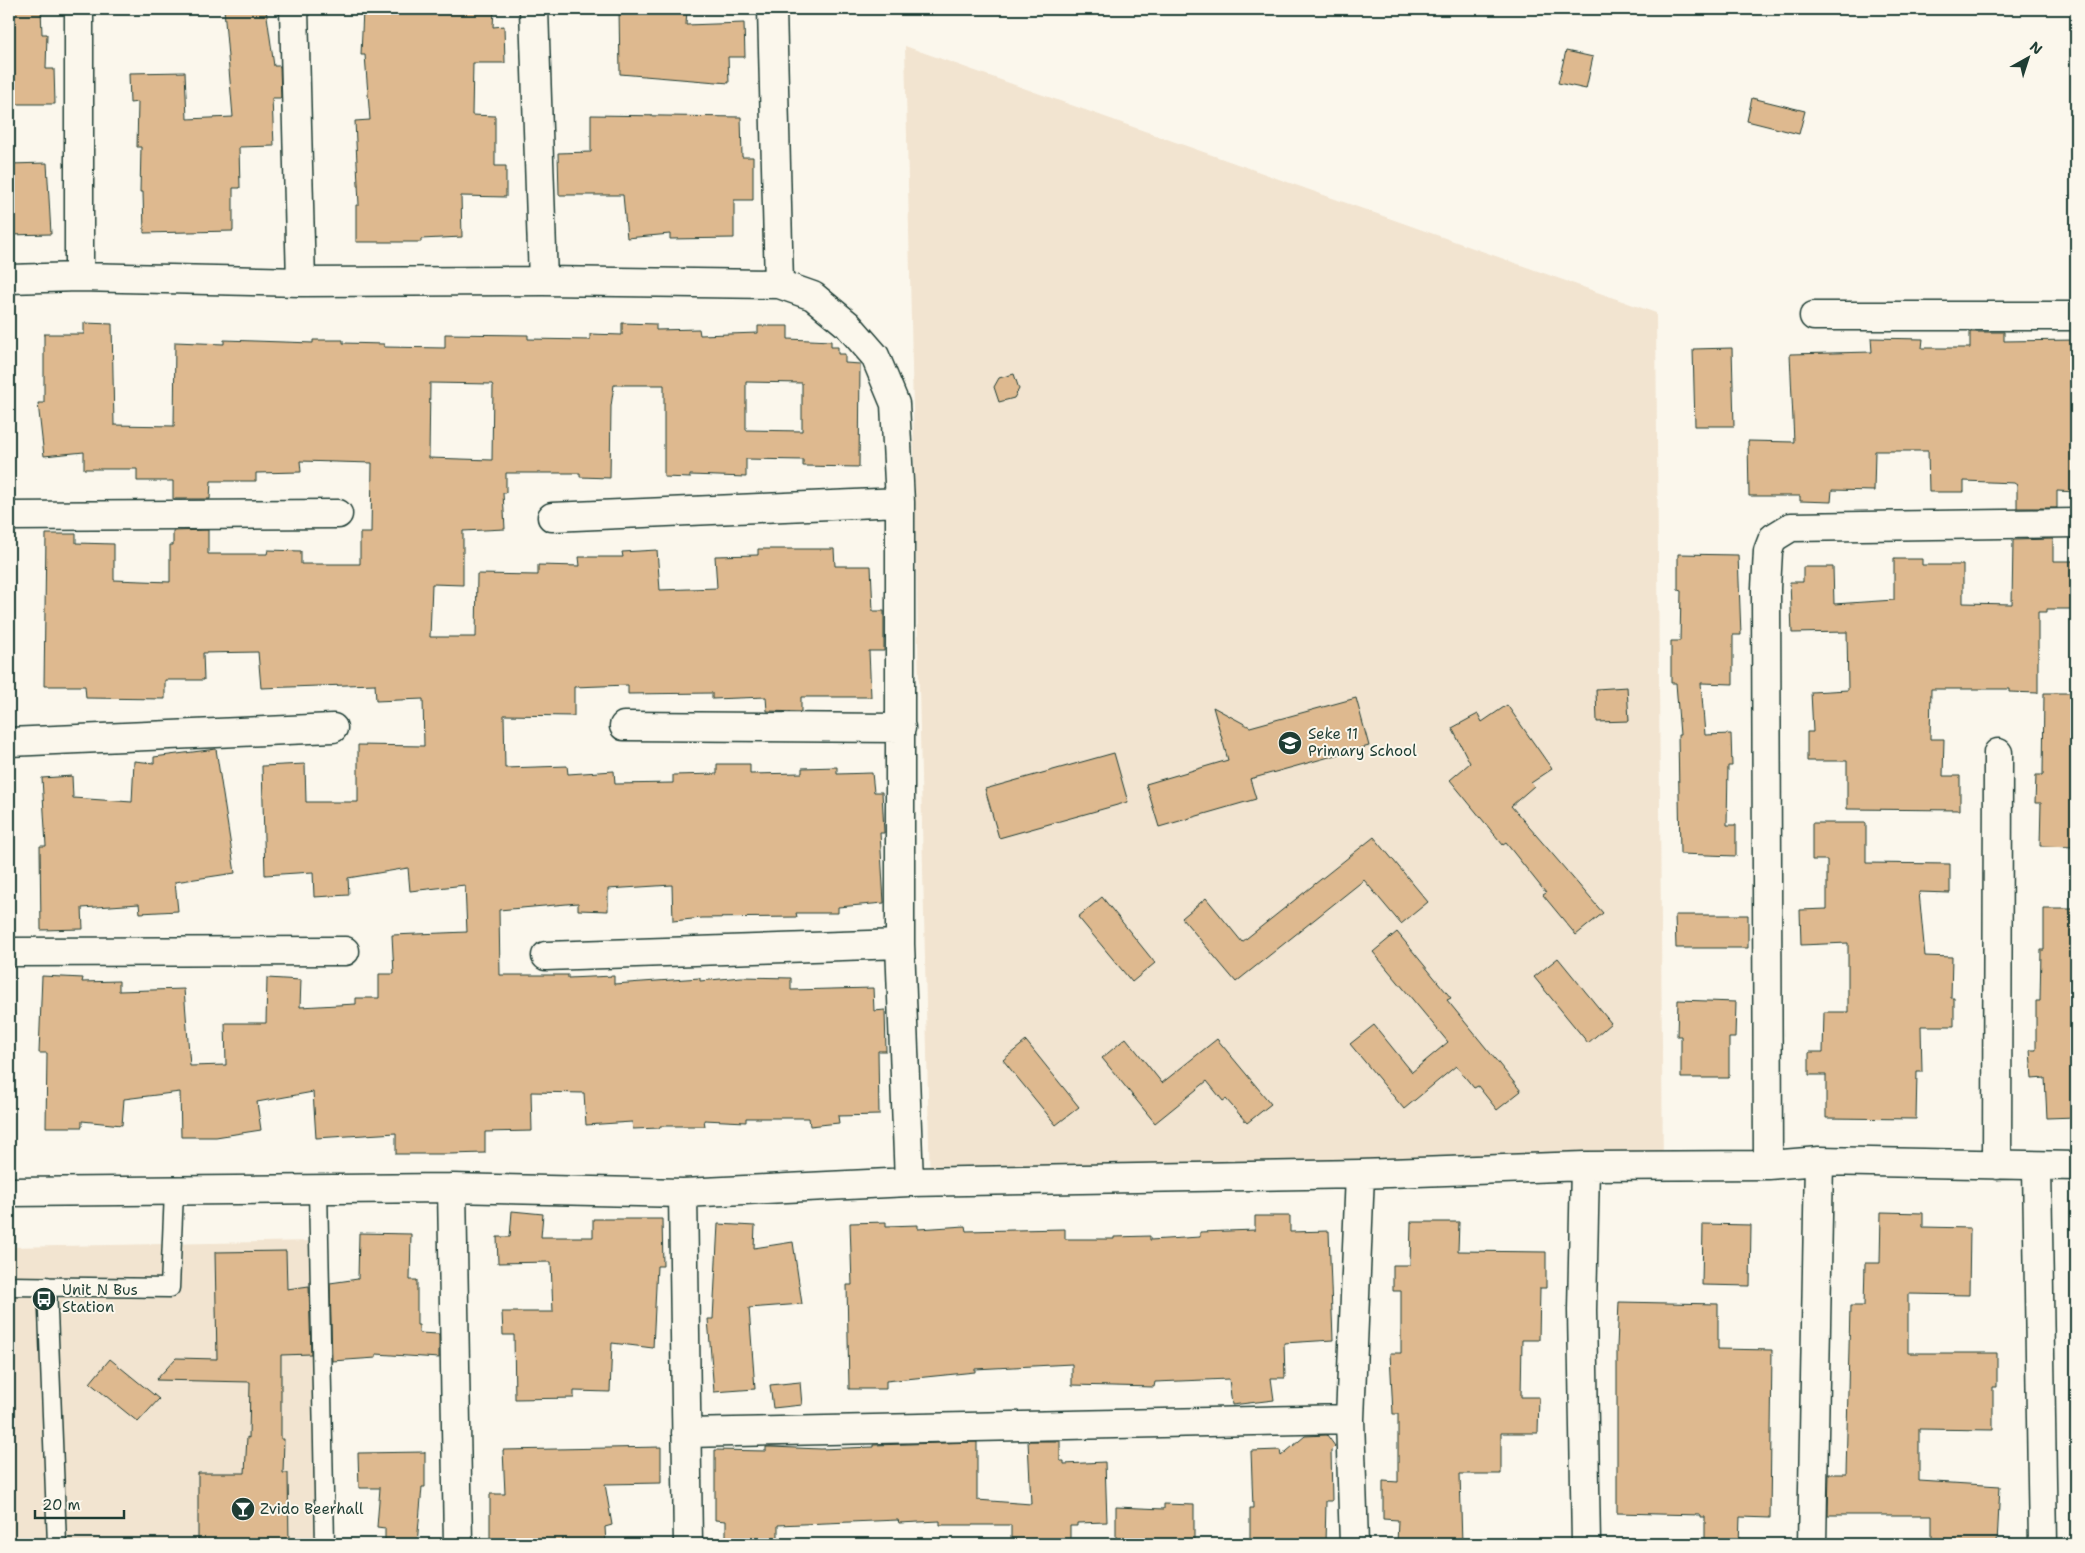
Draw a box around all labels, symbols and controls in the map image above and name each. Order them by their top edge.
north arrow [2002,32,2052,82]
text: N [2026,37,2046,58]
place label: Seke 11 Primary School [1308,724,1417,761]
school or university icon: Seke 11 Primary School [1277,730,1303,756]
place label: Unit N Bus Station [62,1280,138,1317]
bus stop icon: Unit N Bus Station [31,1286,57,1312]
scale bar [35,1488,124,1520]
text: 20 m [42,1495,81,1515]
bar icon: Zvido Beerhall [230,1496,256,1522]
place label: Zvido Beerhall [260,1499,364,1519]

